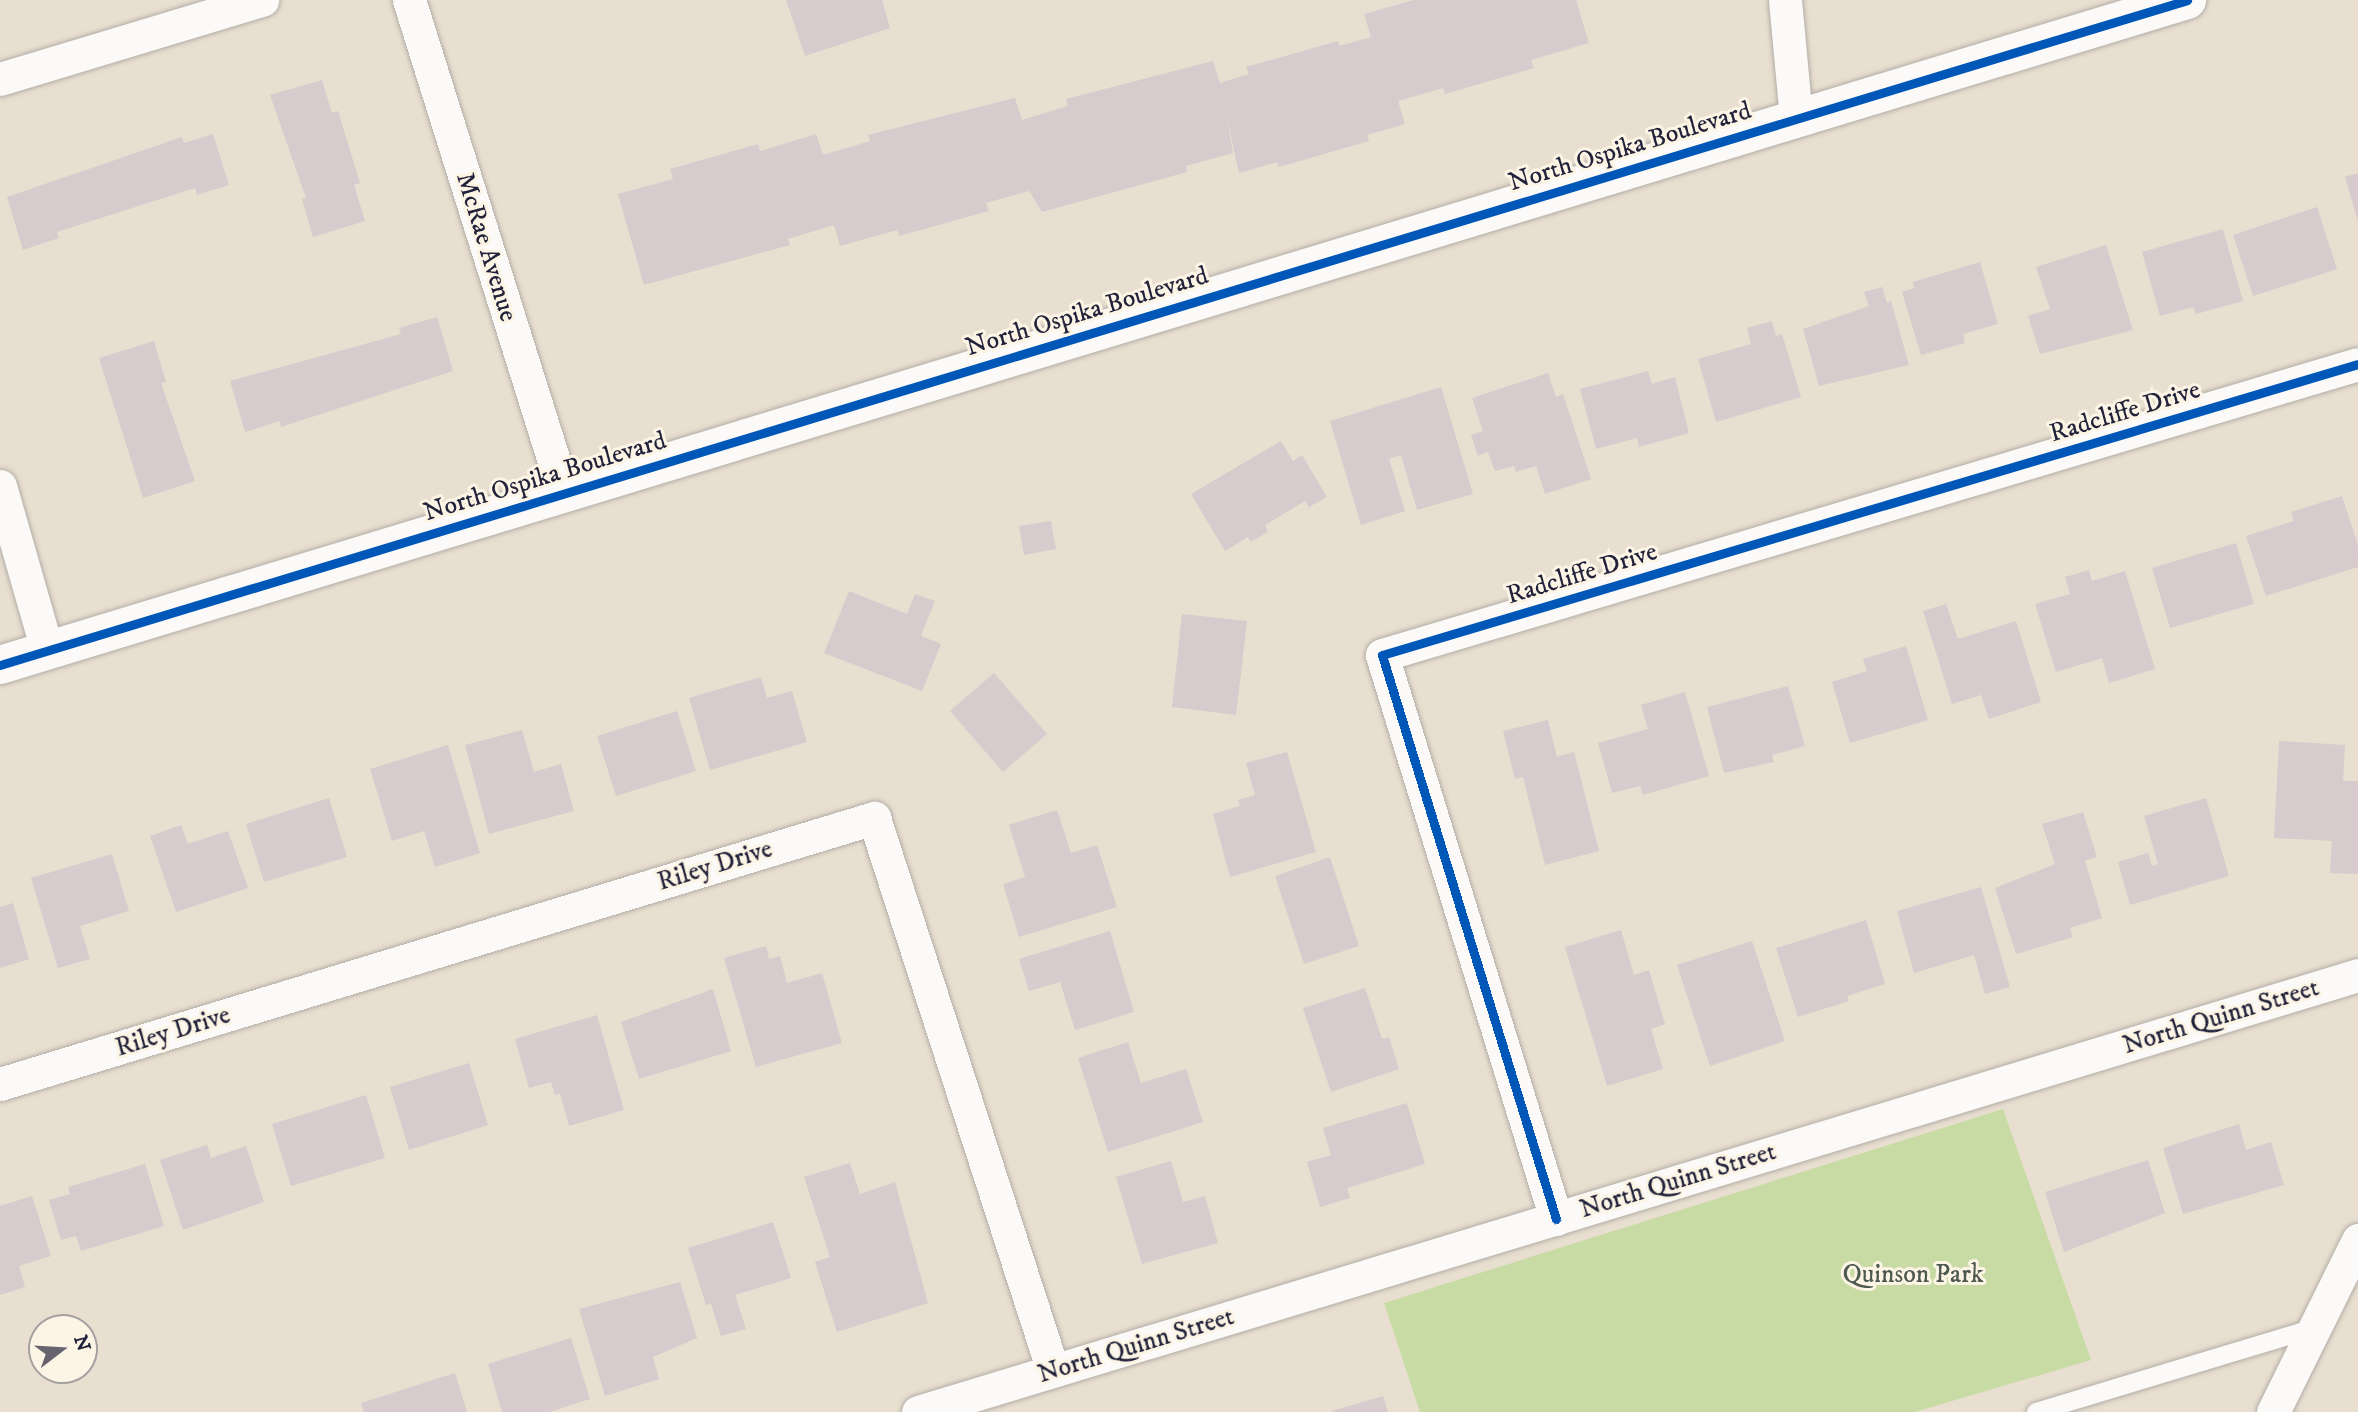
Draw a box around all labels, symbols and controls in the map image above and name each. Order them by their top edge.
street label: North Ospika Boulevard [1505,95,1755,199]
street label: McRae Avenue [449,169,523,325]
street label: North Ospika Boulevard [962,260,1212,364]
street label: Radcliffe Drive [2046,374,2204,450]
street label: North Ospika Boulevard [420,425,670,529]
street label: Radcliffe Drive [1503,536,1661,612]
street label: Riley Drive [654,834,776,898]
street label: North Quinn Street [2119,972,2323,1062]
street label: Riley Drive [112,1000,234,1064]
street label: North Quinn Street [1576,1136,1780,1226]
park label: Quinson Park [1842,1259,1984,1291]
street label: North Quinn Street [1034,1301,1238,1391]
north arrow [28,1314,98,1384]
text: N [68,1332,95,1354]

